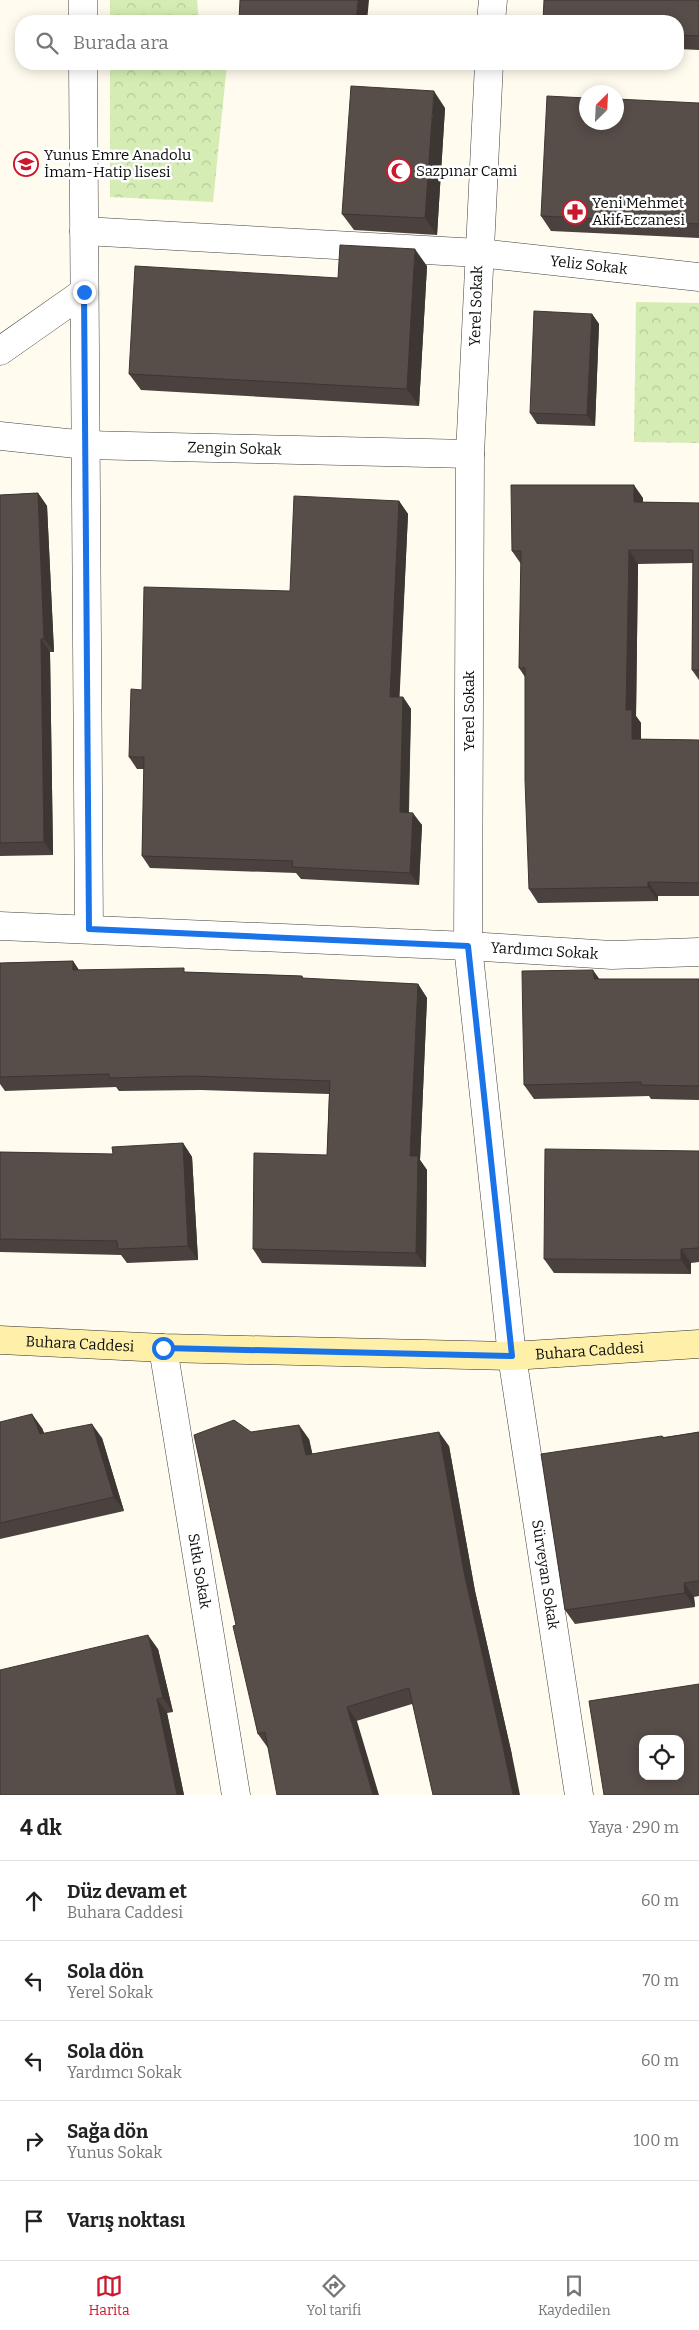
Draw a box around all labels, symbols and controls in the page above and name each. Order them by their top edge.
search box [15,15,684,70]
icon: search [33,29,61,57]
text: Burada ara [73,31,169,54]
north arrow [579,85,624,130]
place label: Yunus Emre Anadolu İmam-Hatip lisesi [44,146,191,181]
school or university icon: Yunus Emre Anadolu İmam-Hatip lisesi [13,151,39,177]
mosque icon: Sazpınar Cami [386,158,412,184]
place label: Sazpınar Cami [416,162,518,180]
place label: Yeni Mehmet Akif Eczanesi [592,194,685,229]
pharmacy icon: Yeni Mehmet Akif Eczanesi [562,199,588,225]
street label: Yeliz Sokak [549,252,629,278]
street label: Yerel Sokak [466,265,486,347]
route end [73,281,96,304]
street label: Zengin Sokak [187,438,282,459]
street label: Yerel Sokak [460,670,478,751]
street label: Yardımcı Sokak [490,938,599,963]
street label: Buhara Caddesi [25,1332,135,1356]
route start [152,1337,175,1360]
street label: Buhara Caddesi [535,1339,645,1363]
street label: Sürveyan Sokak [528,1518,563,1631]
street label: Sıtkı Sokak [184,1532,215,1611]
map controls [639,1735,684,1780]
button: locate [639,1735,684,1780]
text: 4 dk [20,1815,62,1841]
text: Yaya · 290 m [588,1818,679,1837]
text: Düz devam et [67,1880,187,1903]
icon: ahead [20,1887,48,1915]
text: 60 m [641,1891,679,1910]
text: Buhara Caddesi [67,1903,183,1922]
text: Sola dön [67,1960,144,1983]
icon: left [20,1967,48,1995]
text: 70 m [643,1971,679,1990]
text: Yerel Sokak [67,1983,153,2002]
text: Sola dön [67,2040,144,2063]
icon: left [20,2047,48,2075]
text: 60 m [641,2051,679,2070]
text: Yardımcı Sokak [67,2063,182,2082]
text: Sağa dön [67,2120,148,2143]
icon: right [20,2127,48,2155]
text: 100 m [634,2131,679,2150]
text: Yunus Sokak [67,2143,162,2162]
icon: arrive [20,2207,48,2235]
text: Varış noktası [67,2209,185,2232]
tab: Harita [88,2272,130,2319]
tab: Yol tarifi [306,2272,361,2319]
tab: Kaydedilen [538,2272,611,2319]

